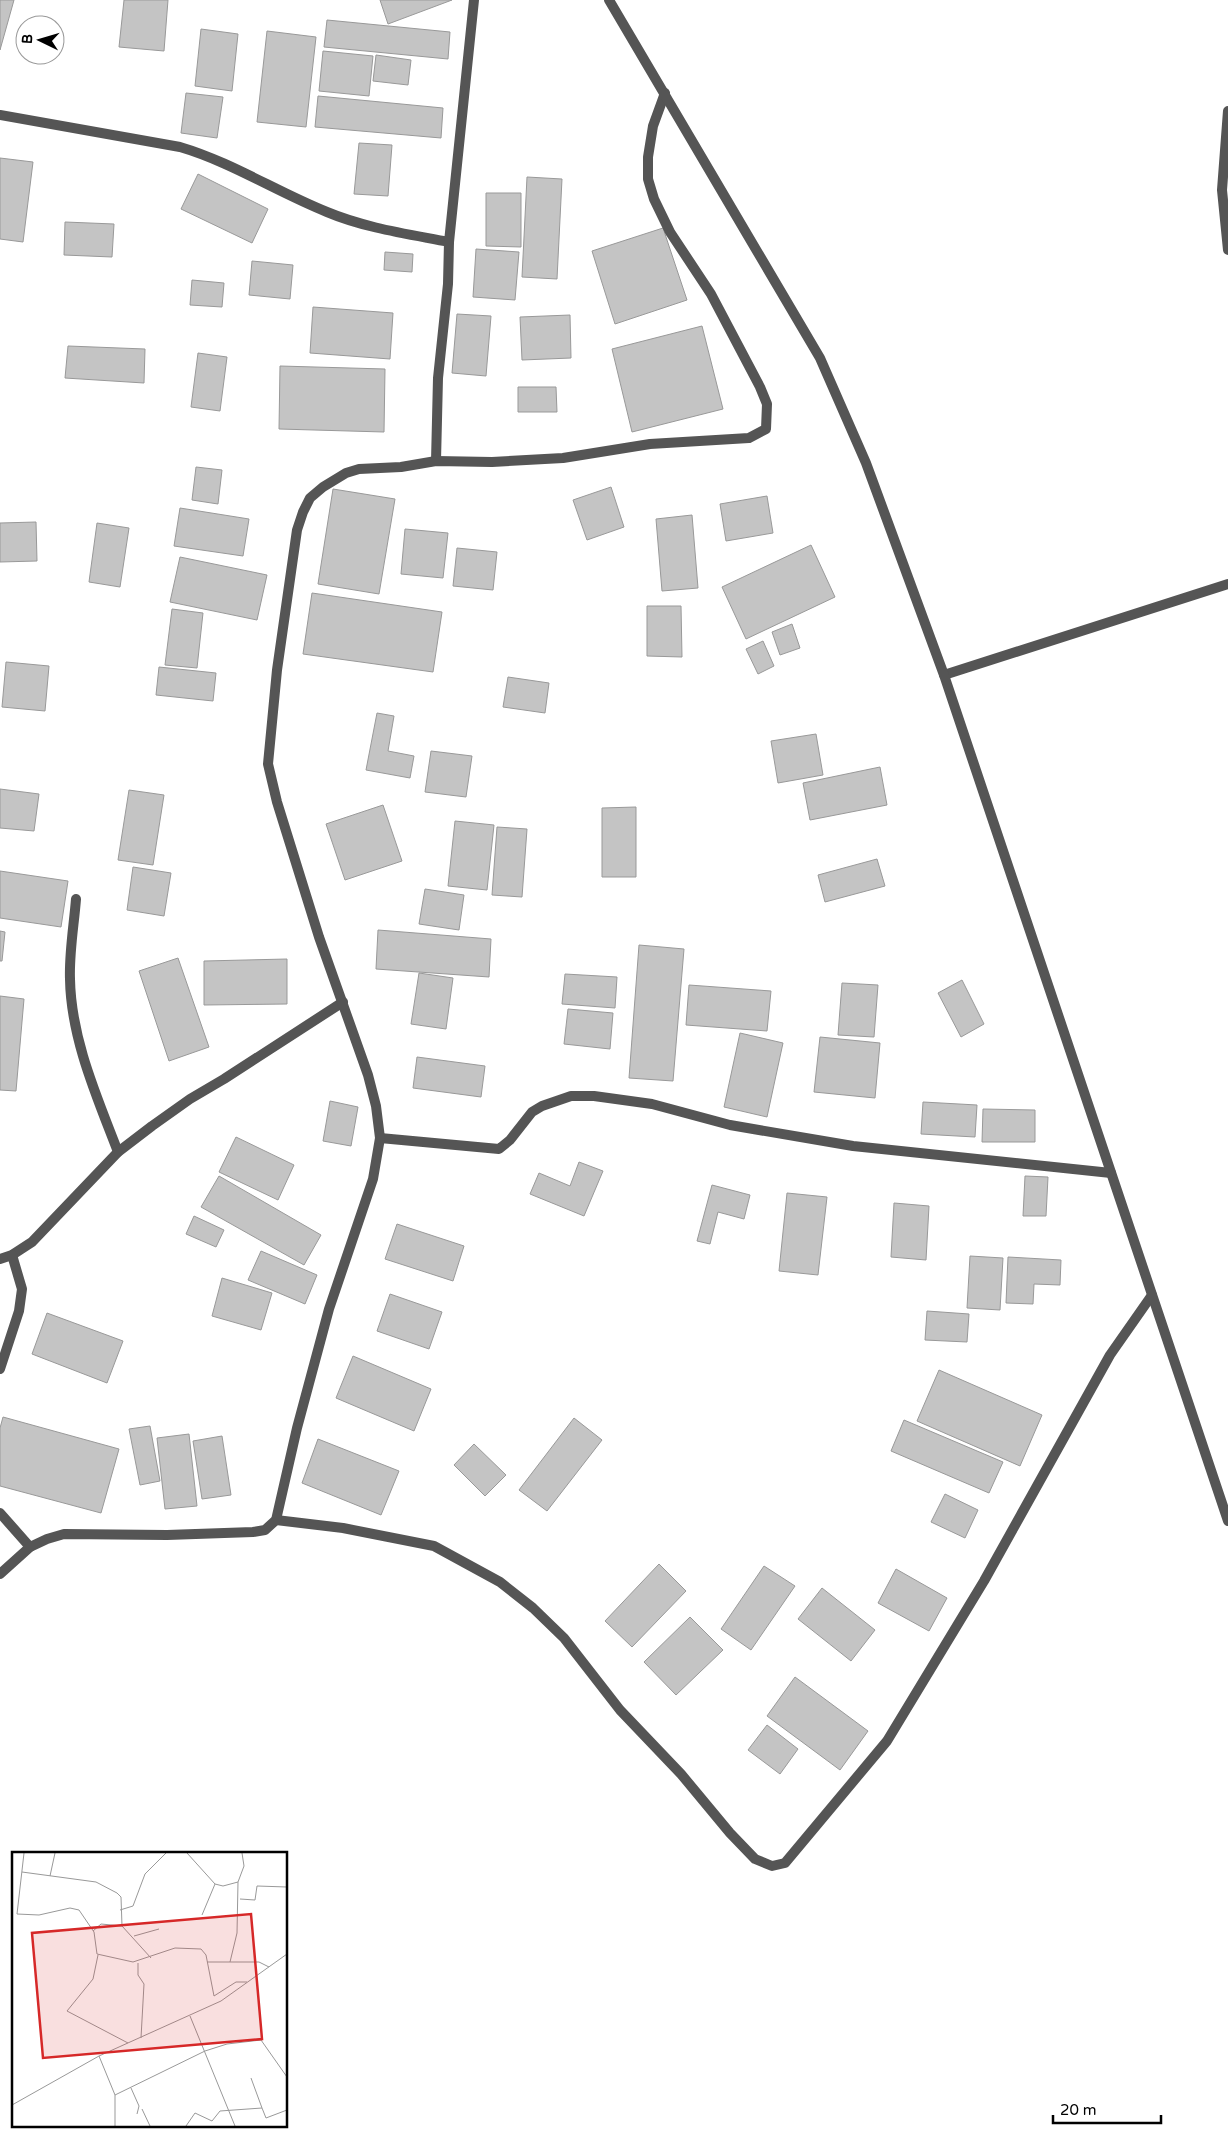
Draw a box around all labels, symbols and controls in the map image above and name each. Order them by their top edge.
north arrow [15,15,65,65]
text: B [19,33,36,44]
inset map [12,1852,288,2128]
scale bar [1053,2092,1160,2124]
text: 20 m [1060,2101,1097,2119]

